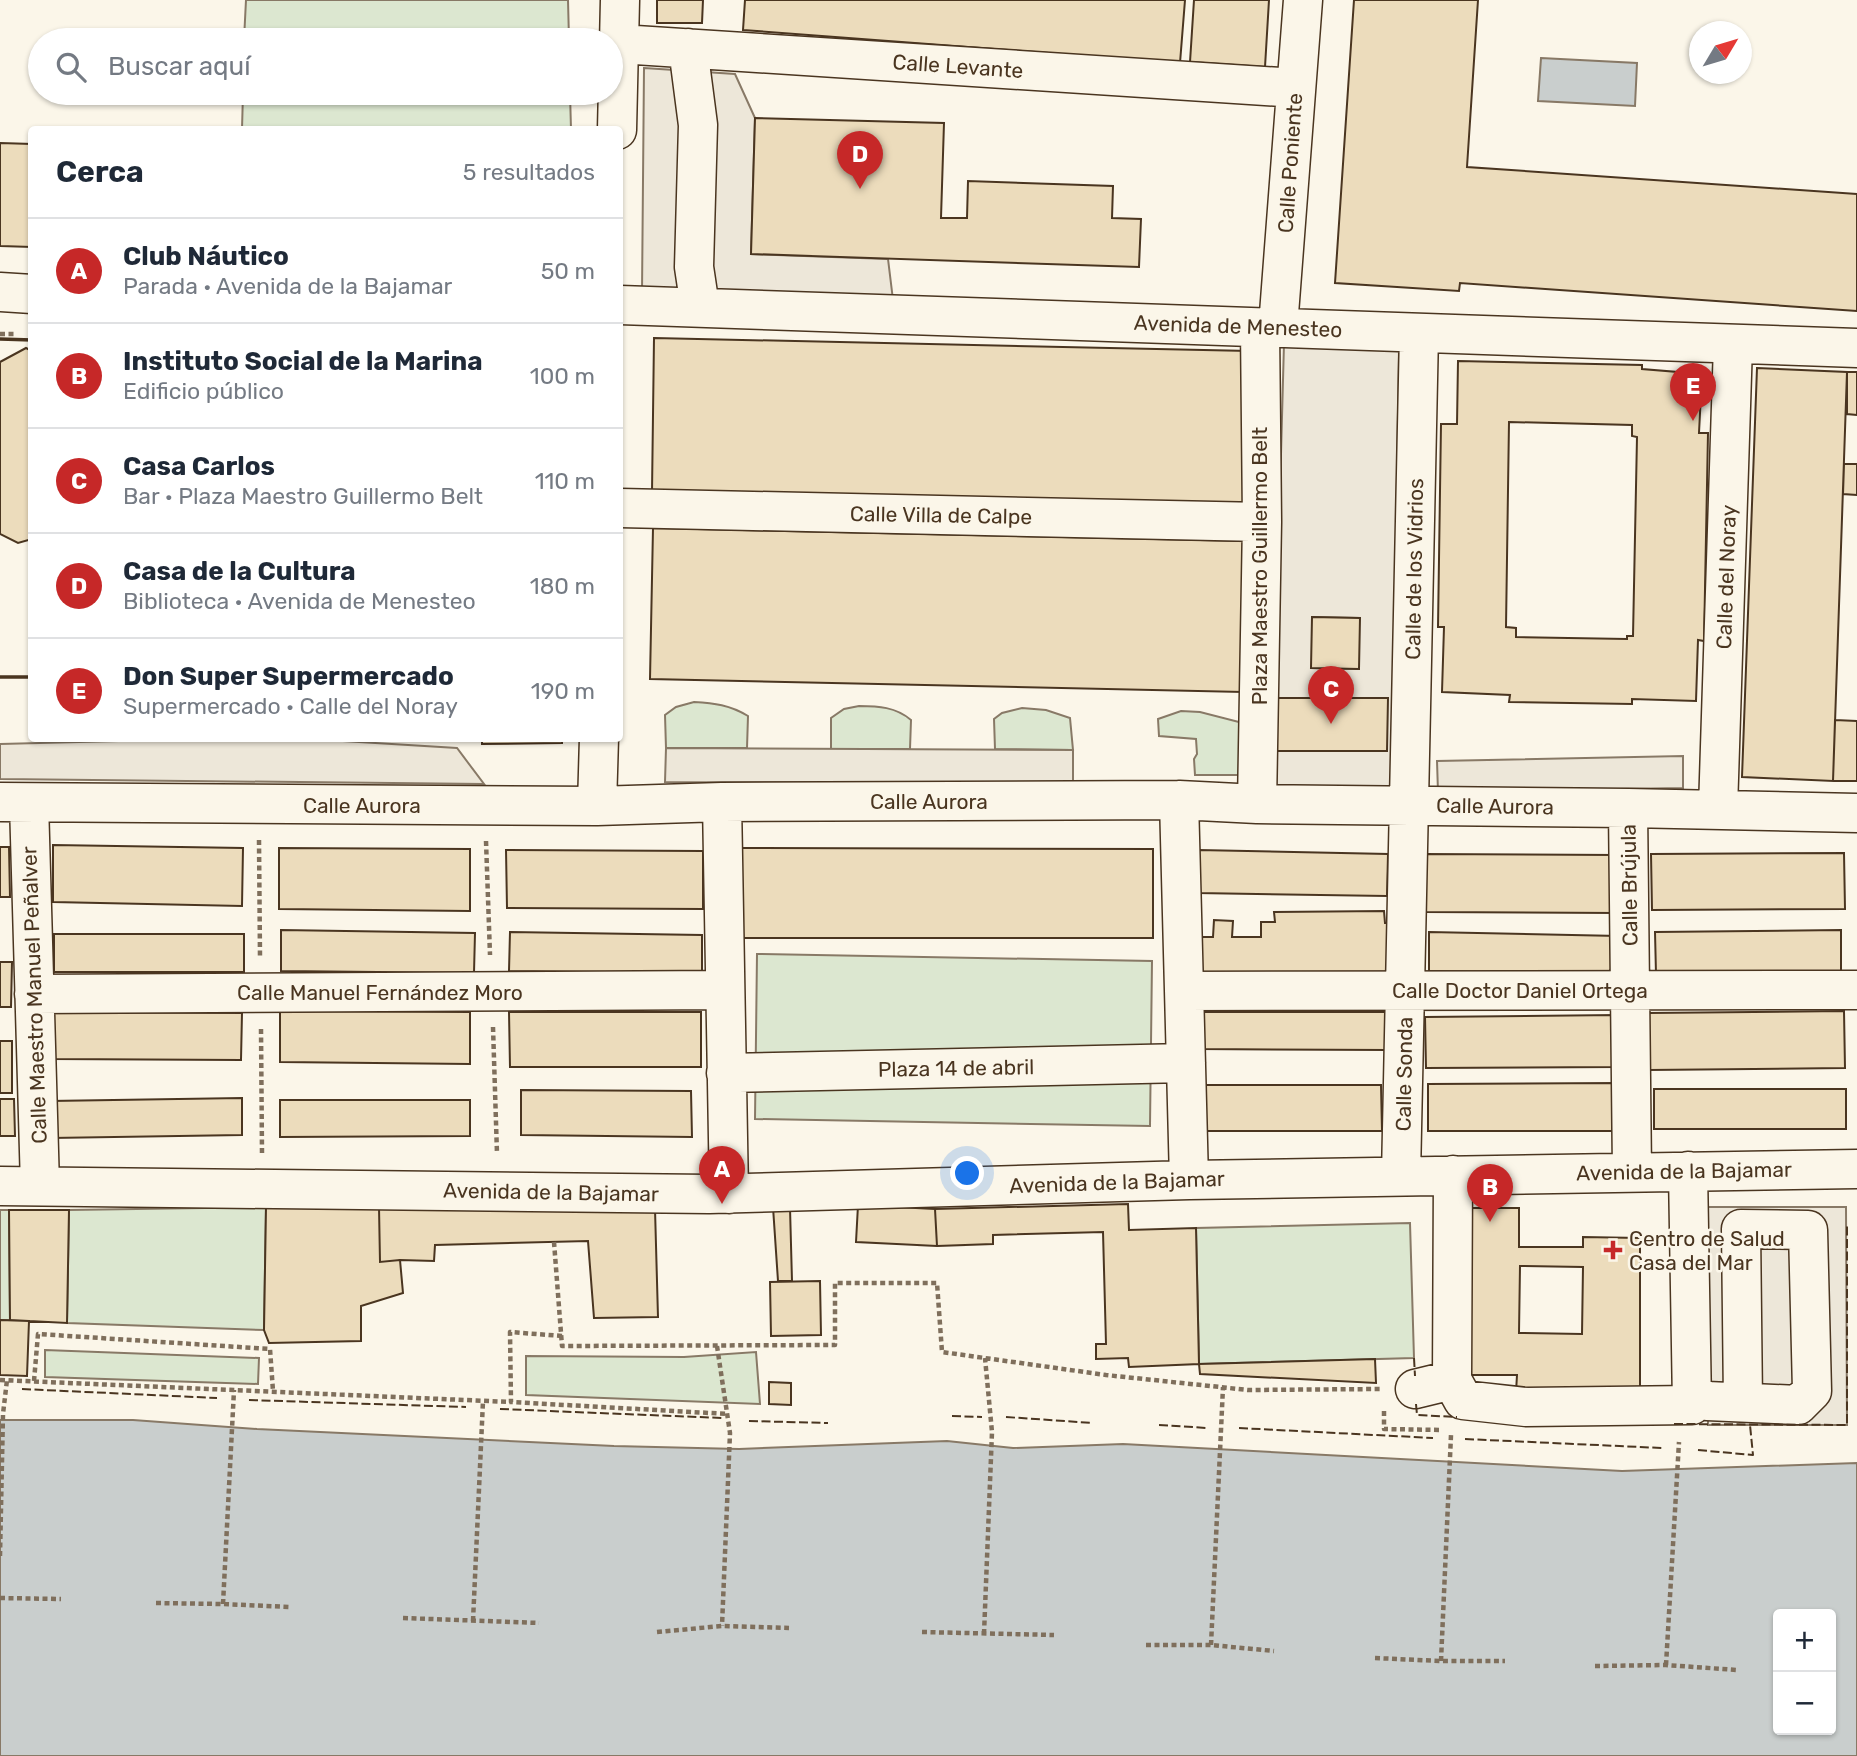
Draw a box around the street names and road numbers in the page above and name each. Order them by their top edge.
street label: Calle Levante [892,49,1024,83]
street label: Calle Poniente [1273,92,1307,234]
street label: Avenida de Menesteo [1133,310,1343,342]
street label: Plaza Maestro Guillermo Belt [1247,427,1272,705]
street label: Calle de los Vidrios [1400,478,1428,660]
street label: Calle Villa de Calpe [850,501,1032,529]
street label: Calle del Noray [1711,504,1741,650]
street label: Calle Aurora [870,789,988,814]
street label: Calle Aurora [1436,792,1554,820]
street label: Calle Aurora [303,793,421,818]
street label: Calle Brújula [1615,824,1643,946]
street label: Calle Maestro Manuel Peñalver [16,846,52,1144]
street label: Calle Doctor Daniel Ortega [1392,978,1648,1003]
street label: Calle Manuel Fernández Moro [237,980,523,1005]
street label: Calle Sonda [1391,1016,1417,1132]
street label: Plaza 14 de abril [878,1054,1034,1082]
street label: Avenida de la Bajamar [1576,1157,1792,1185]
street label: Avenida de la Bajamar [1009,1166,1225,1198]
street label: Avenida de la Bajamar [443,1178,659,1206]

